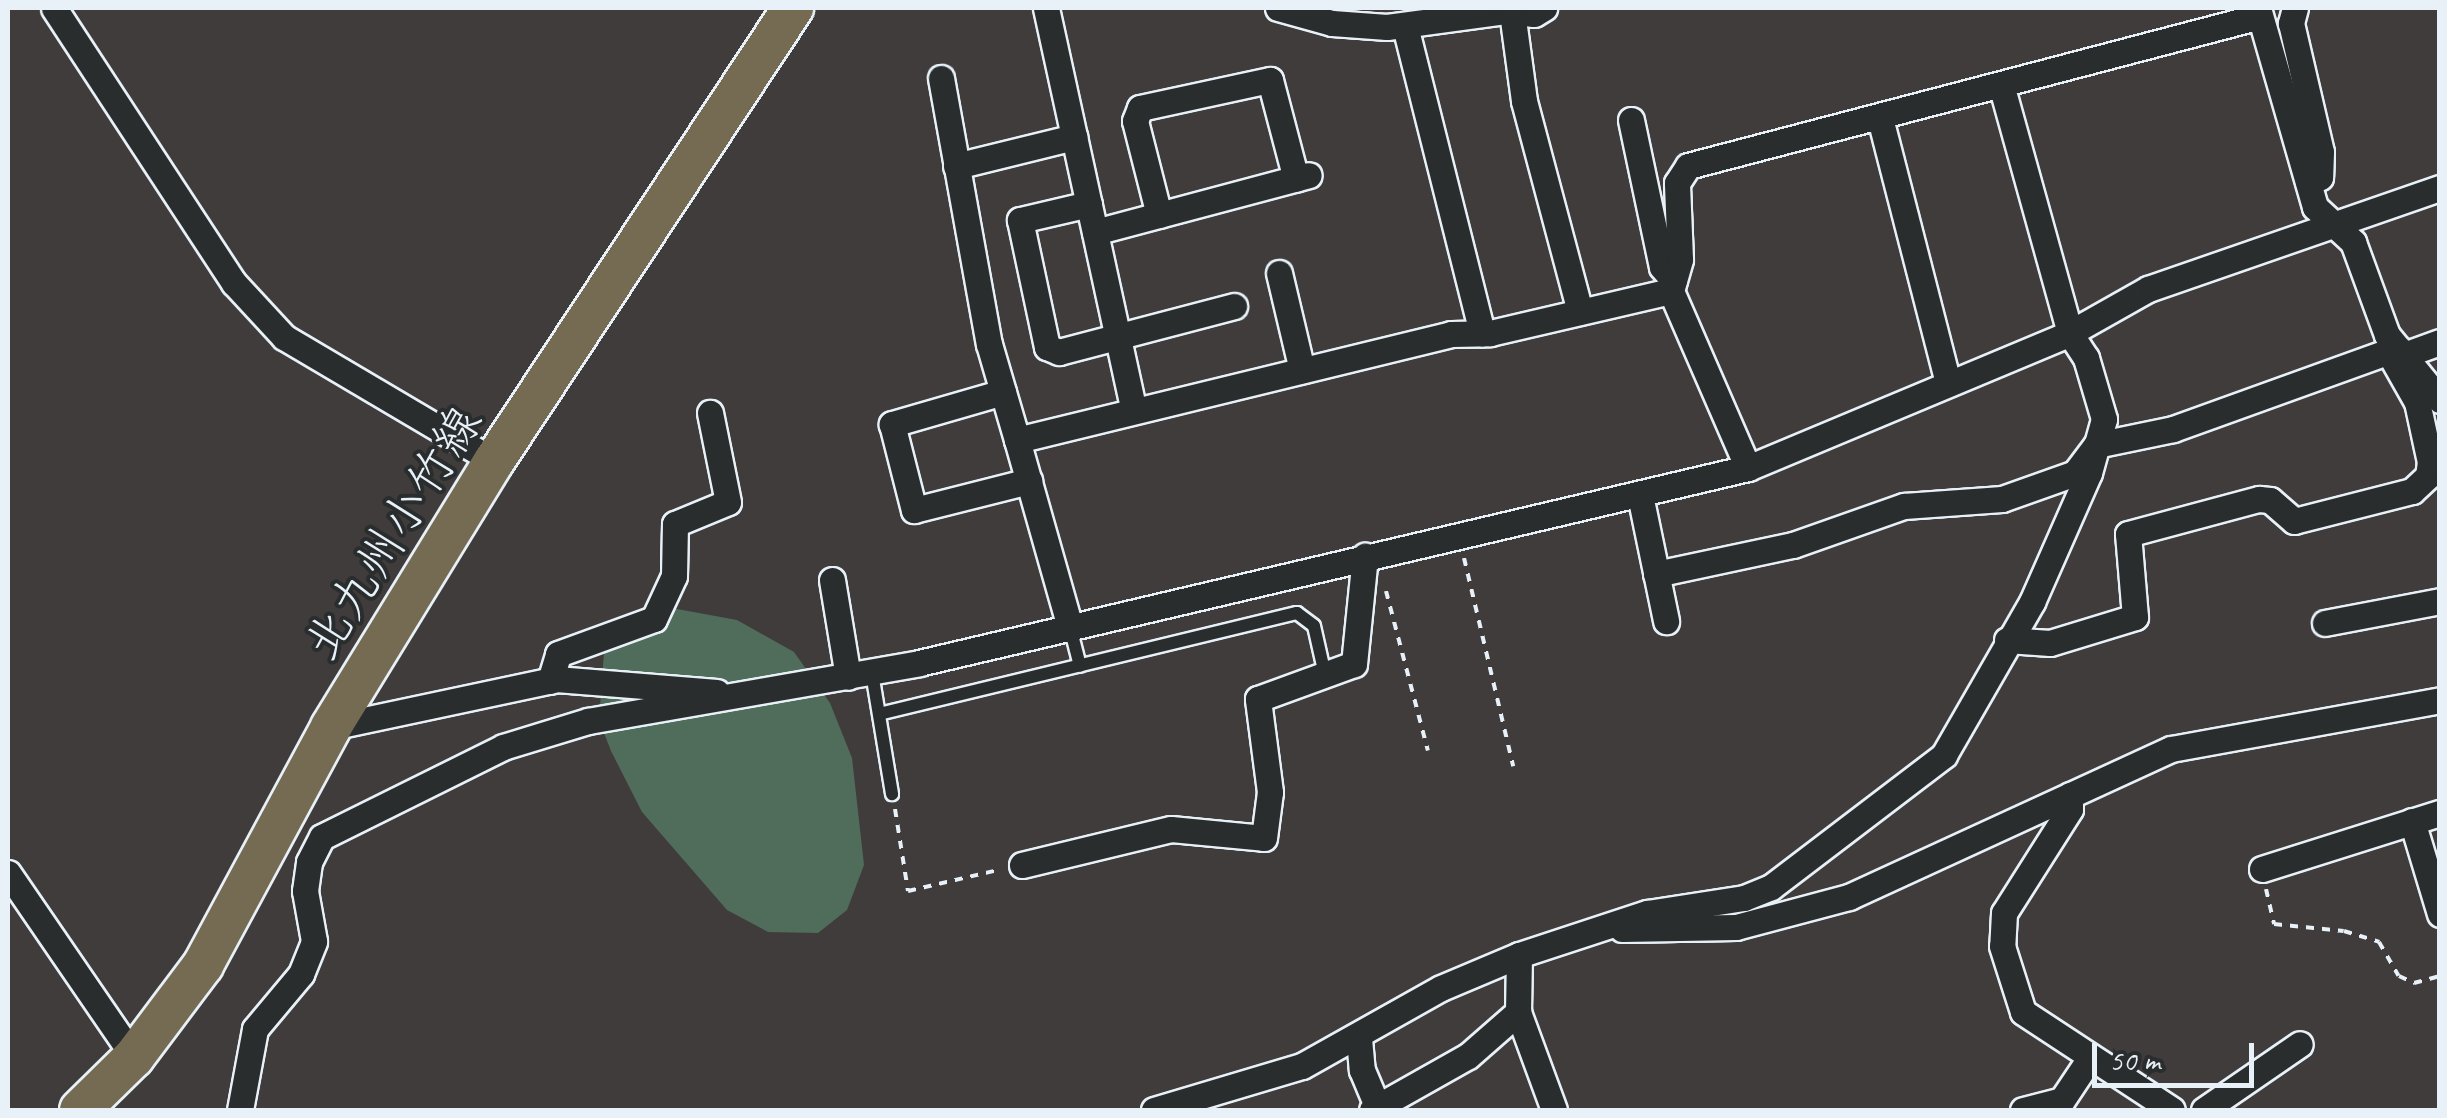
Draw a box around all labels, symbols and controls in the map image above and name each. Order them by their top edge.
street label: 北九州小竹線 [292,396,494,670]
scale bar [2097,1023,2260,1085]
text: 50 m [2109,1041,2160,1079]

